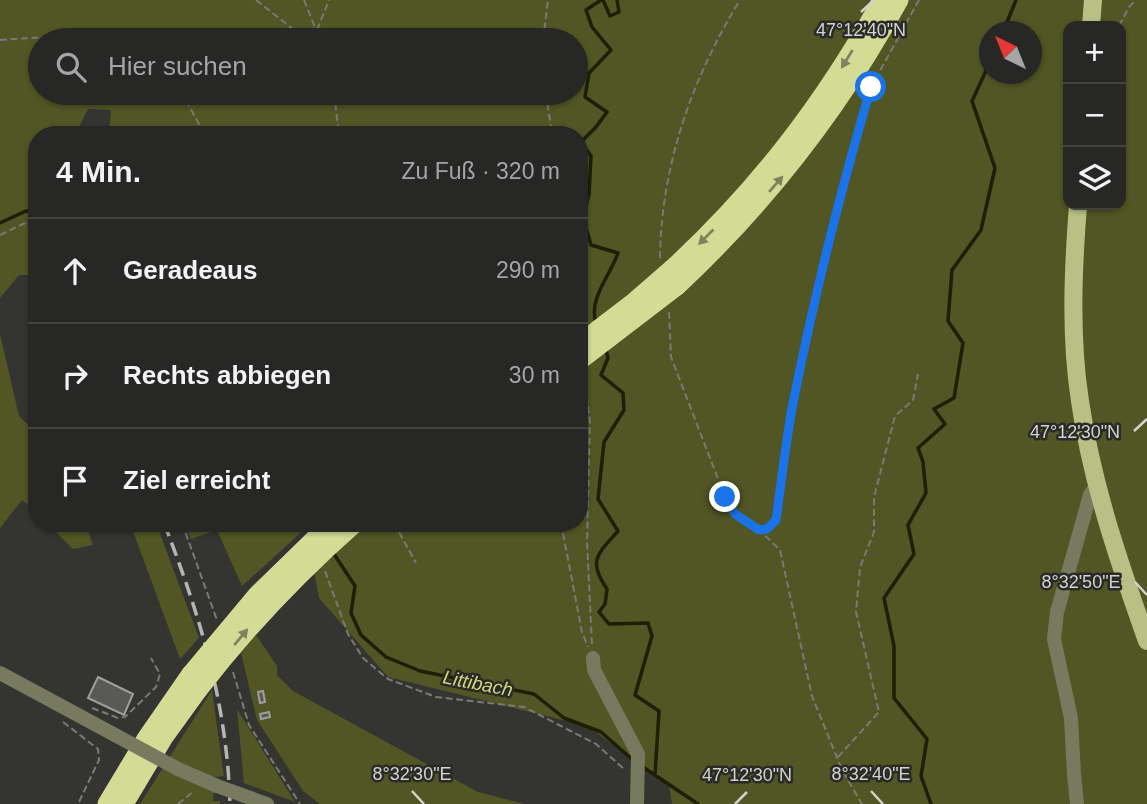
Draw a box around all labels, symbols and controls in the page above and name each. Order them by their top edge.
text: 47°12'40"N [816,20,906,40]
north arrow [979,21,1042,84]
map controls [1063,21,1126,210]
button: + [1063,21,1126,84]
search box [28,28,588,105]
icon: search [52,48,90,86]
one-way arrow [841,49,854,69]
text: Hier suchen [108,51,247,81]
route start [855,71,886,102]
button: − [1063,84,1126,147]
button: layers [1063,147,1126,210]
text: 4 Min. [56,155,141,188]
text: Zu Fuß · 320 m [402,158,560,184]
one-way arrow [768,175,784,193]
one-way arrow [698,228,715,245]
icon: ahead [56,252,94,290]
text: Geradeaus [123,255,257,285]
text: 290 m [496,257,560,283]
icon: right [56,357,94,395]
text: Rechts abbiegen [123,360,331,390]
text: 30 m [509,362,560,388]
text: 47°12'30"N [1030,422,1120,442]
icon: arrive [56,462,94,500]
text: Ziel erreicht [123,465,270,495]
route end [709,481,740,512]
text: 8°32'50"E [1041,572,1121,592]
one-way arrow [233,628,248,646]
water label: Littibach [441,666,515,701]
text: 8°32'30"E [372,764,452,784]
text: 8°32'40"E [831,764,911,784]
text: 47°12'30"N [702,765,792,785]

